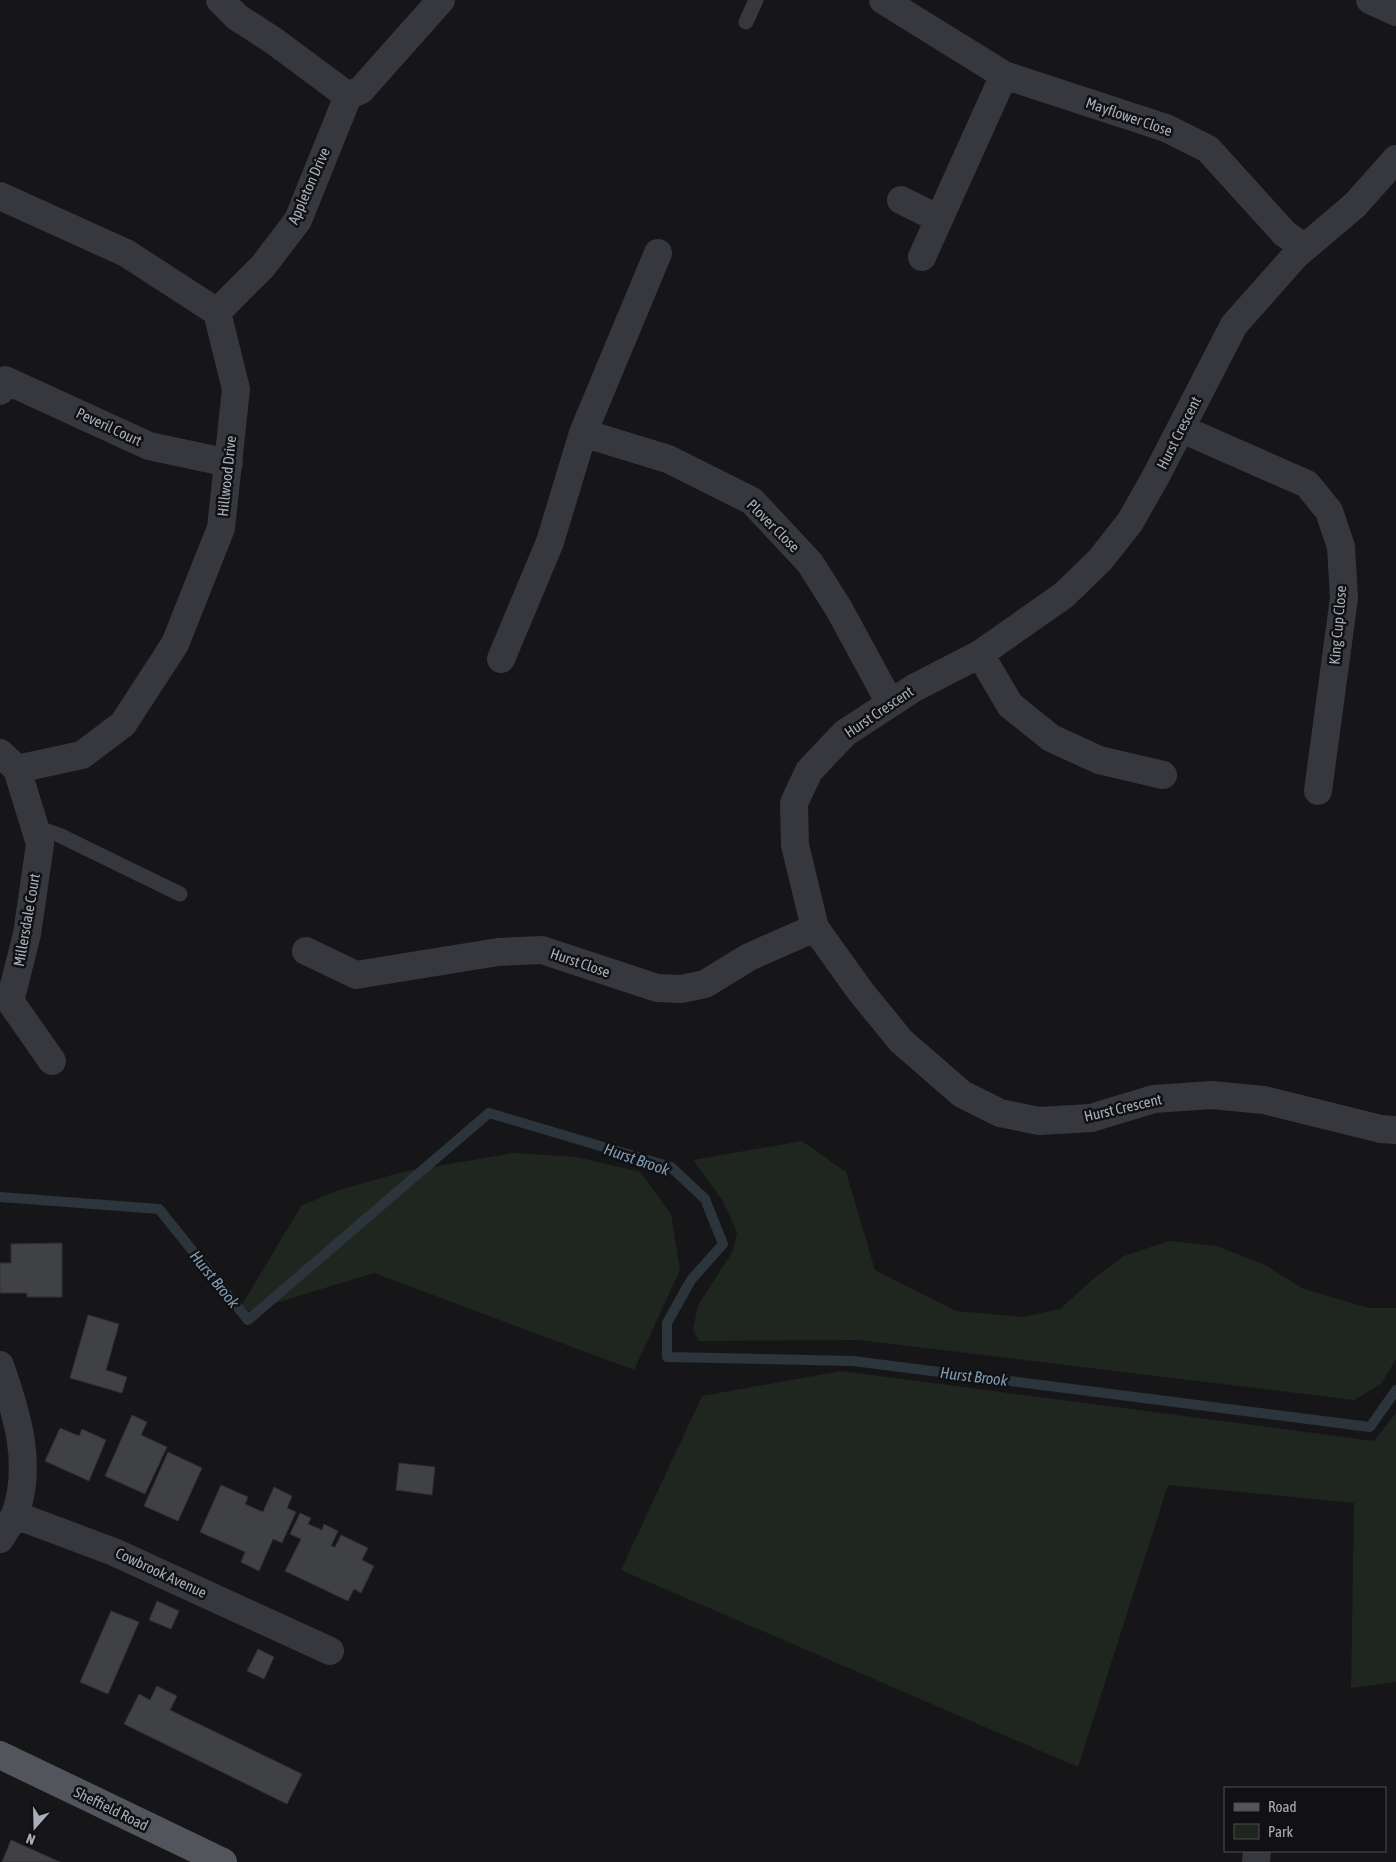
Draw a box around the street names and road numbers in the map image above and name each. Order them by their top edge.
street label: Mayflower Close [1084,94,1175,139]
street label: Appleton Drive [284,145,333,227]
street label: Hurst Crescent [1153,394,1204,472]
street label: Peveril Court [74,404,145,449]
street label: Hillwood Drive [214,435,239,517]
street label: Plover Close [744,496,803,556]
street label: King Cup Close [1326,584,1349,665]
street label: Hurst Crescent [841,682,916,741]
street label: Millersdale Court [10,872,43,968]
street label: Hurst Close [548,944,612,981]
street label: Hurst Crescent [1082,1090,1163,1125]
street label: Cowbrook Avenue [113,1544,210,1601]
street label: Sheffield Road [71,1783,151,1834]

